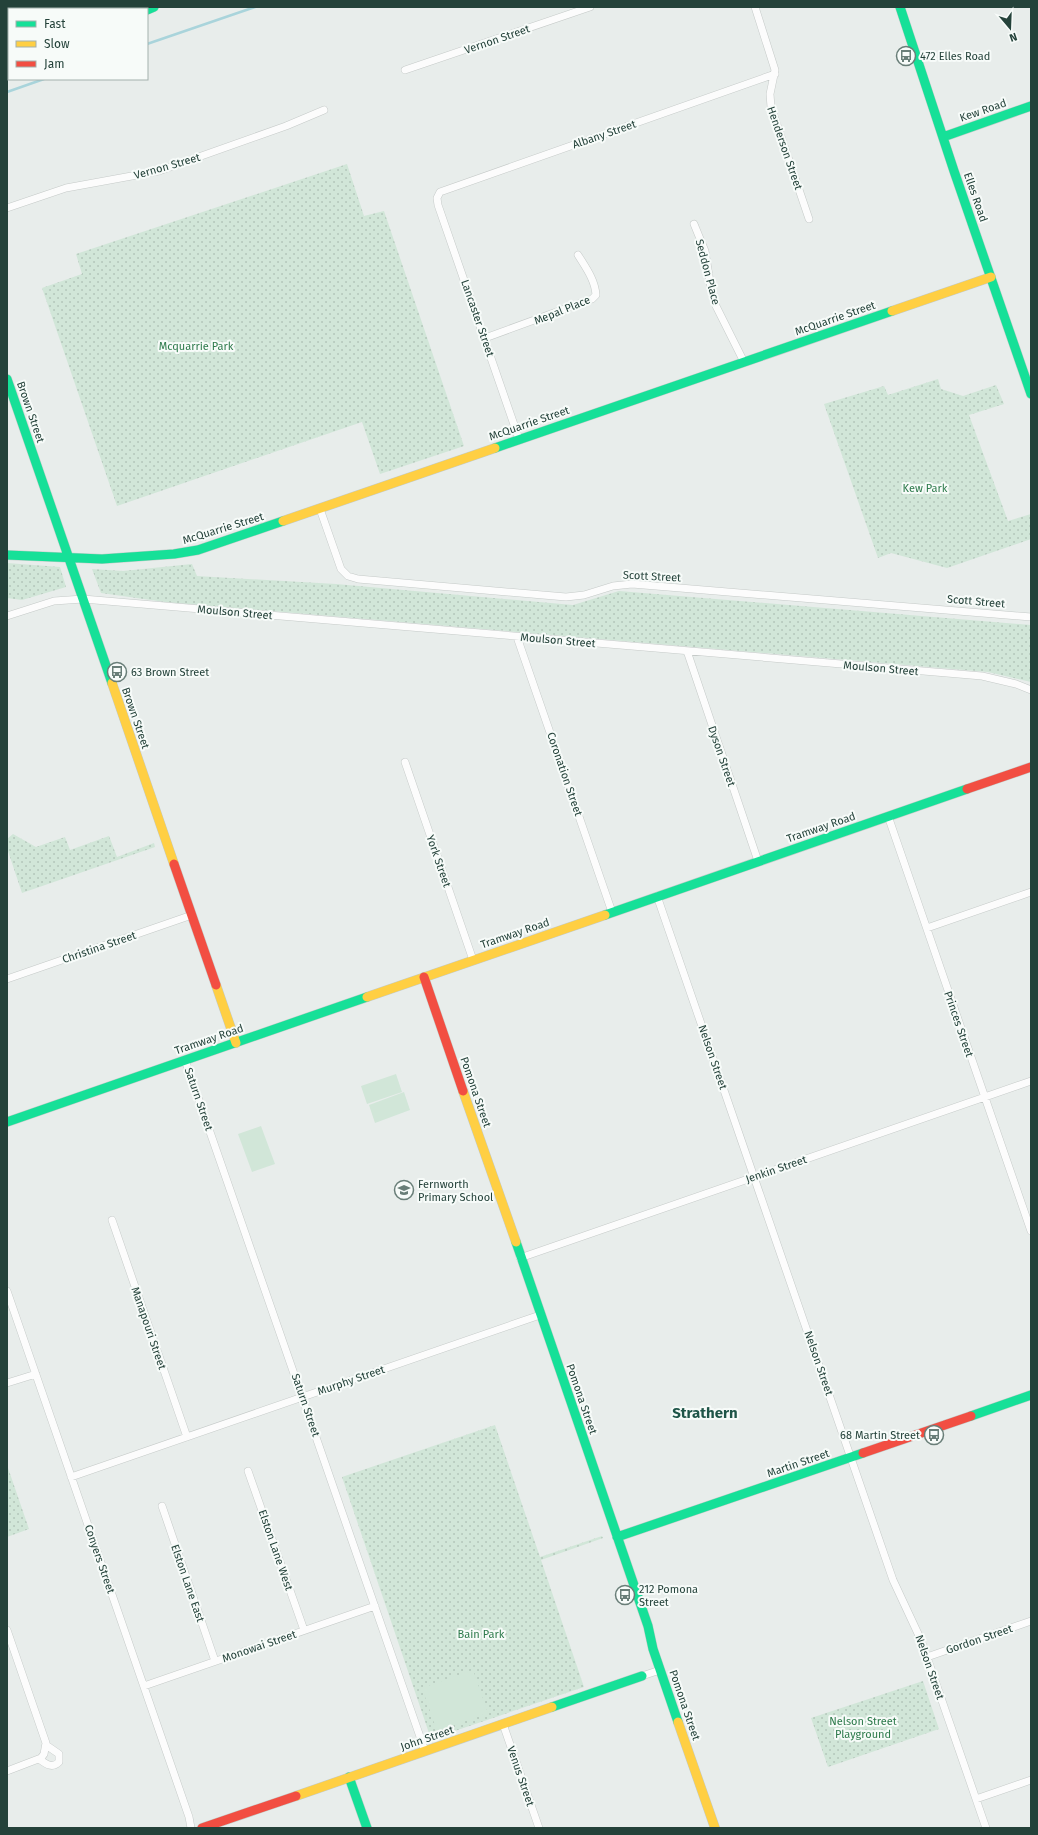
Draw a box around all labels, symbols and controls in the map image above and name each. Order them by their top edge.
legend [8,8,148,80]
north arrow [990,8,1030,48]
text: Fast [44,17,66,31]
street label: Vernon Street [463,22,532,57]
text: N [1008,30,1019,44]
text: Slow [44,37,70,51]
bus stop icon: 472 Elles Road [895,45,917,67]
place label: 472 Elles Road [920,50,990,63]
text: Jam [44,57,64,71]
street label: Kew Road [958,96,1008,125]
street label: Henderson Street [764,105,805,192]
street label: Albany Street [571,117,638,151]
street label: Vernon Street [133,151,202,182]
street label: Elles Road [961,171,990,224]
street label: Seddon Place [693,238,723,306]
street label: Lancaster Street [458,278,497,358]
street label: Mepal Place [532,293,592,328]
street label: McQuarrie Street [793,299,877,338]
park label: Mcquarrie Park [159,340,234,353]
street label: Brown Street [14,380,47,445]
street label: McQuarrie Street [487,404,571,443]
park label: Kew Park [903,482,948,495]
street label: McQuarrie Street [181,510,265,547]
street label: Scott Street [623,568,681,585]
street label: Scott Street [946,592,1006,611]
street label: Moulson Street [197,603,273,622]
street label: Moulson Street [520,631,596,650]
street label: Moulson Street [843,659,919,678]
bus stop icon: 63 Brown Street [106,661,128,683]
place label: 63 Brown Street [131,666,209,679]
street label: Brown Street [119,686,152,751]
street label: Dyson Street [705,724,738,788]
street label: Coronation Street [544,731,585,818]
street label: Tramway Road [785,810,857,845]
street label: York Street [424,833,454,889]
street label: Tramway Road [479,916,551,951]
street label: Christina Street [61,929,138,966]
street label: Princes Street [941,989,976,1059]
street label: Tramway Road [173,1022,245,1057]
street label: Nelson Street [695,1023,730,1091]
street label: Pomona Street [457,1055,494,1129]
street label: Saturn Street [182,1066,215,1132]
street label: Jenkin Street [744,1153,808,1186]
place label: Fernworth Primary School [418,1178,493,1204]
school or university icon: Fernworth Primary School [393,1179,415,1201]
street label: Manapouri Street [128,1285,169,1371]
street label: Nelson Street [801,1329,836,1397]
street label: Pomona Street [563,1362,600,1436]
street label: Murphy Street [316,1363,387,1398]
street label: Saturn Street [289,1372,322,1438]
district label: Strathern [672,1404,738,1422]
bus stop icon: 68 Martin Street [923,1424,945,1446]
place label: 68 Martin Street [840,1429,920,1442]
street label: Martin Street [765,1447,831,1480]
street label: Elston Lane West [256,1508,295,1592]
street label: Conyers Street [82,1523,117,1595]
street label: Elston Lane East [168,1543,207,1624]
place label: 212 Pomona Street [639,1583,698,1609]
bus stop icon: 212 Pomona Street [614,1584,636,1606]
street label: Gordon Street [944,1622,1014,1657]
street label: Monowai Street [220,1628,298,1665]
park label: Bain Park [458,1628,505,1641]
street label: Nelson Street [912,1633,947,1701]
street label: Pomona Street [666,1668,703,1742]
park label: Nelson Street Playground [829,1715,897,1741]
street label: John Street [399,1723,456,1754]
street label: Venus Street [504,1744,537,1808]

